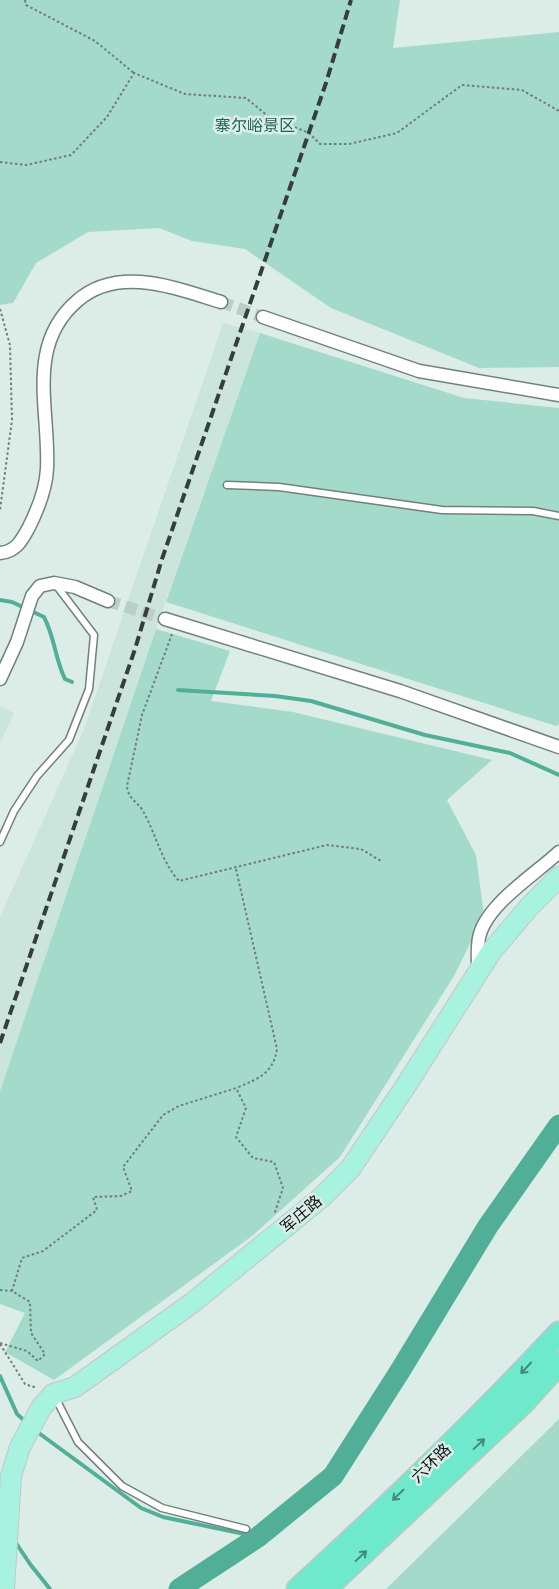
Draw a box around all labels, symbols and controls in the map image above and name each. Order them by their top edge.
park label: 寨尔峪景区 [215,116,295,135]
street label: 军庄路 [277,1191,325,1237]
one-way arrow [520,1362,532,1375]
one-way arrow [473,1438,485,1450]
street label: 六环路 [407,1439,455,1487]
one-way arrow [393,1489,405,1501]
one-way arrow [354,1550,367,1562]

